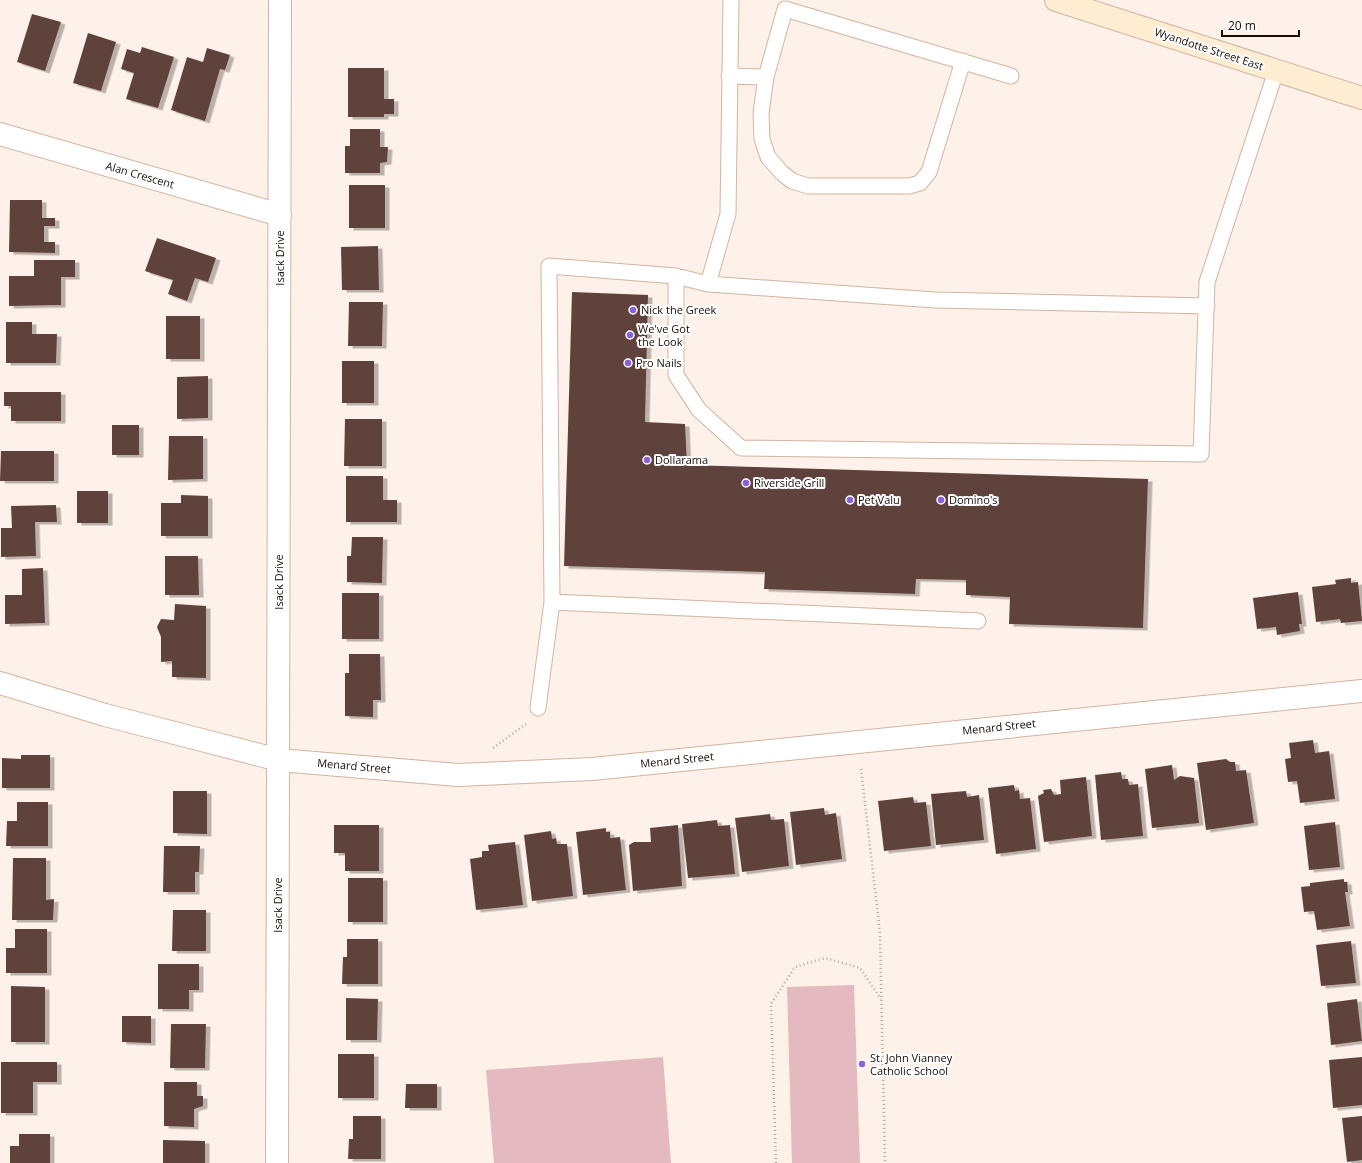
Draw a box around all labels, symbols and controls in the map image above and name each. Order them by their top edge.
scale bar [1222,12,1299,38]
text: 20 m [1228,17,1256,34]
street label: Wyandotte Street East [1153,24,1266,73]
street label: Alan Crescent [104,158,176,191]
street label: Isack Drive [272,230,287,286]
place label: Nick the Greek [641,302,717,317]
marker: Nick the Greek [628,305,638,315]
place label: We've Got the Look [638,321,690,349]
marker: We've Got the Look [625,330,635,340]
place label: Pro Nails [636,355,682,370]
marker: Pro Nails [623,358,633,368]
place label: Dollarama [655,452,708,467]
marker: Dollarama [642,455,652,465]
place label: Riverside Grill [754,475,824,490]
marker: Riverside Grill [741,478,751,488]
place label: Pet Valu [858,492,900,507]
place label: Domino's [949,492,998,507]
marker: Pet Valu [845,495,855,505]
marker: Domino's [936,495,946,505]
street label: Isack Drive [271,554,286,610]
street label: Menard Street [961,715,1036,738]
street label: Menard Street [639,748,714,771]
street label: Menard Street [317,755,392,776]
street label: Isack Drive [270,877,285,933]
place label: St. John Vianney Catholic School [870,1050,953,1078]
marker: St. John Vianney Catholic School [857,1059,867,1069]

